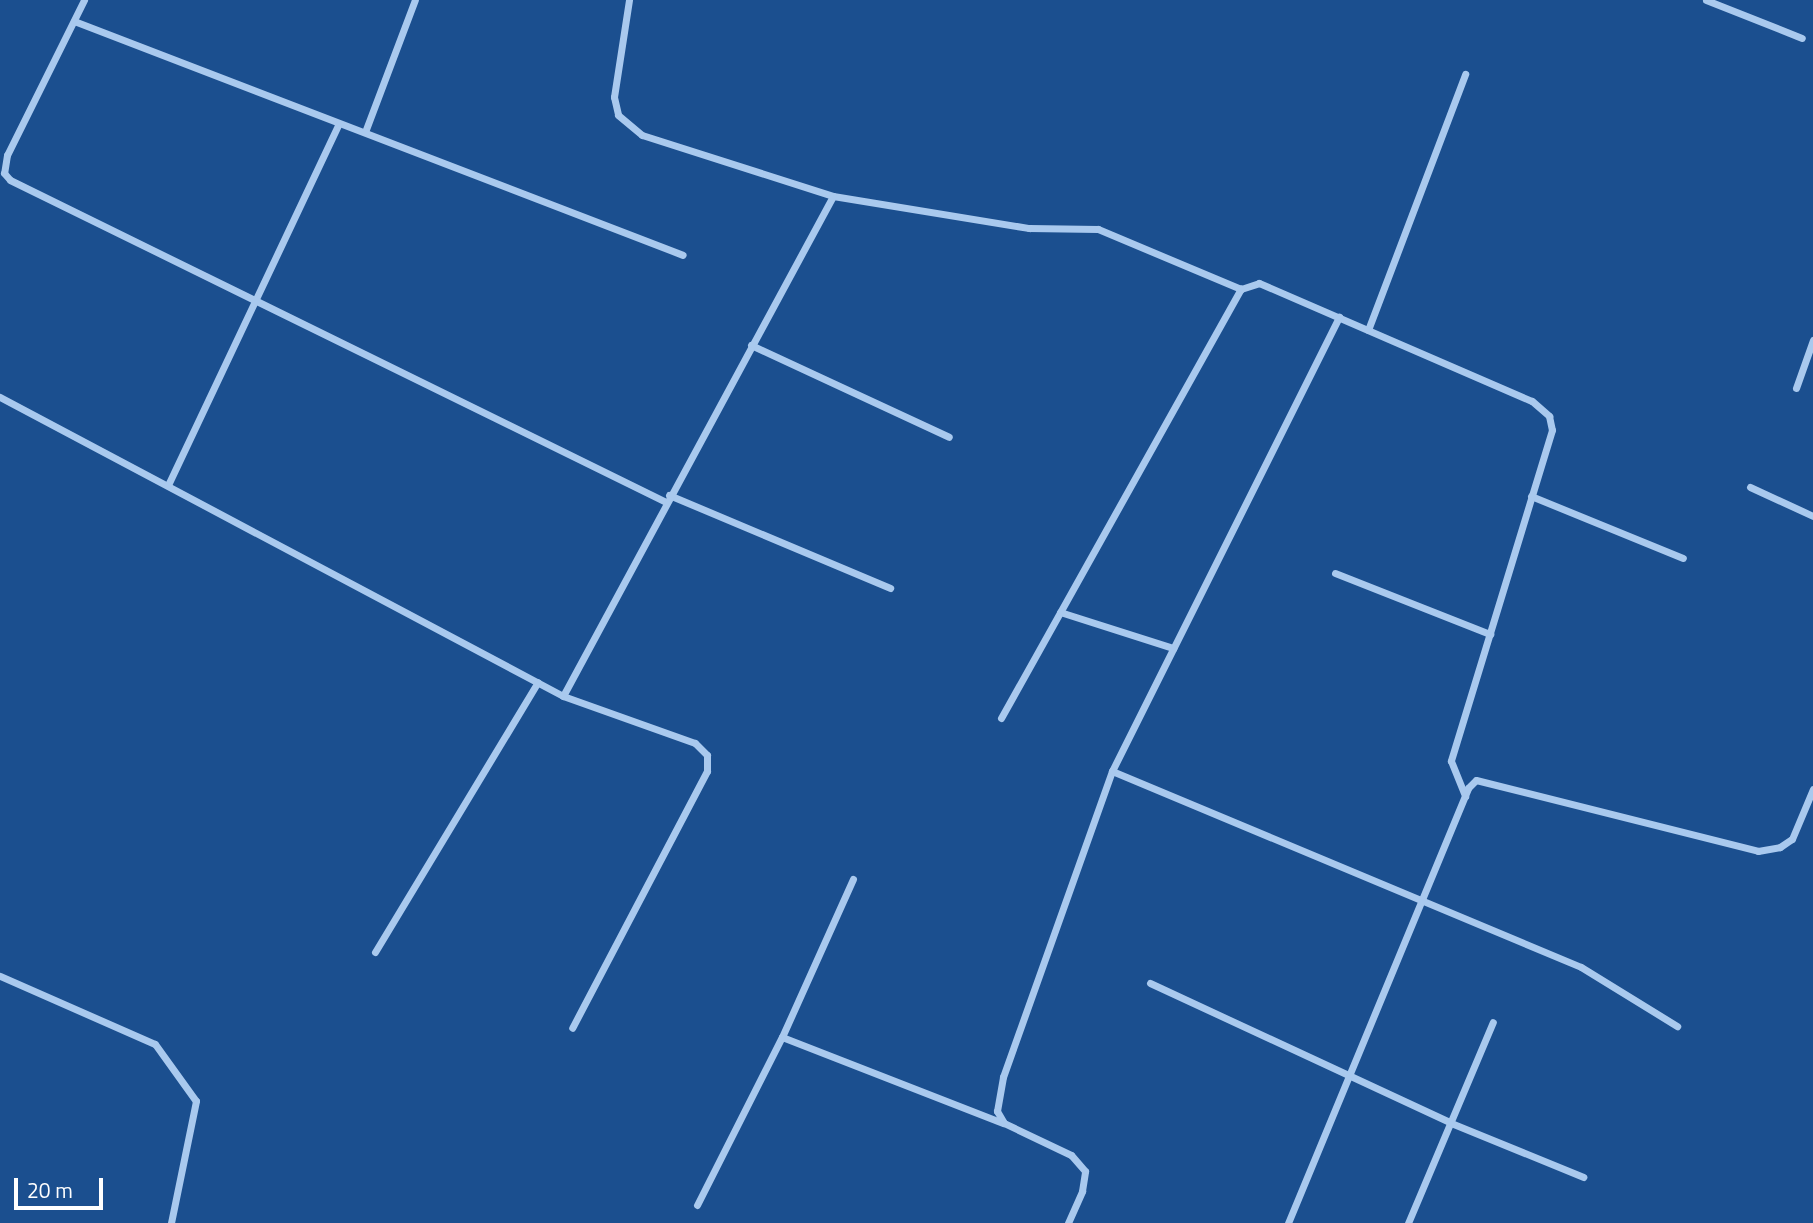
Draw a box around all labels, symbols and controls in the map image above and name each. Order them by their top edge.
scale bar [18,1164,107,1208]
text: 20 m [27,1174,73,1206]

